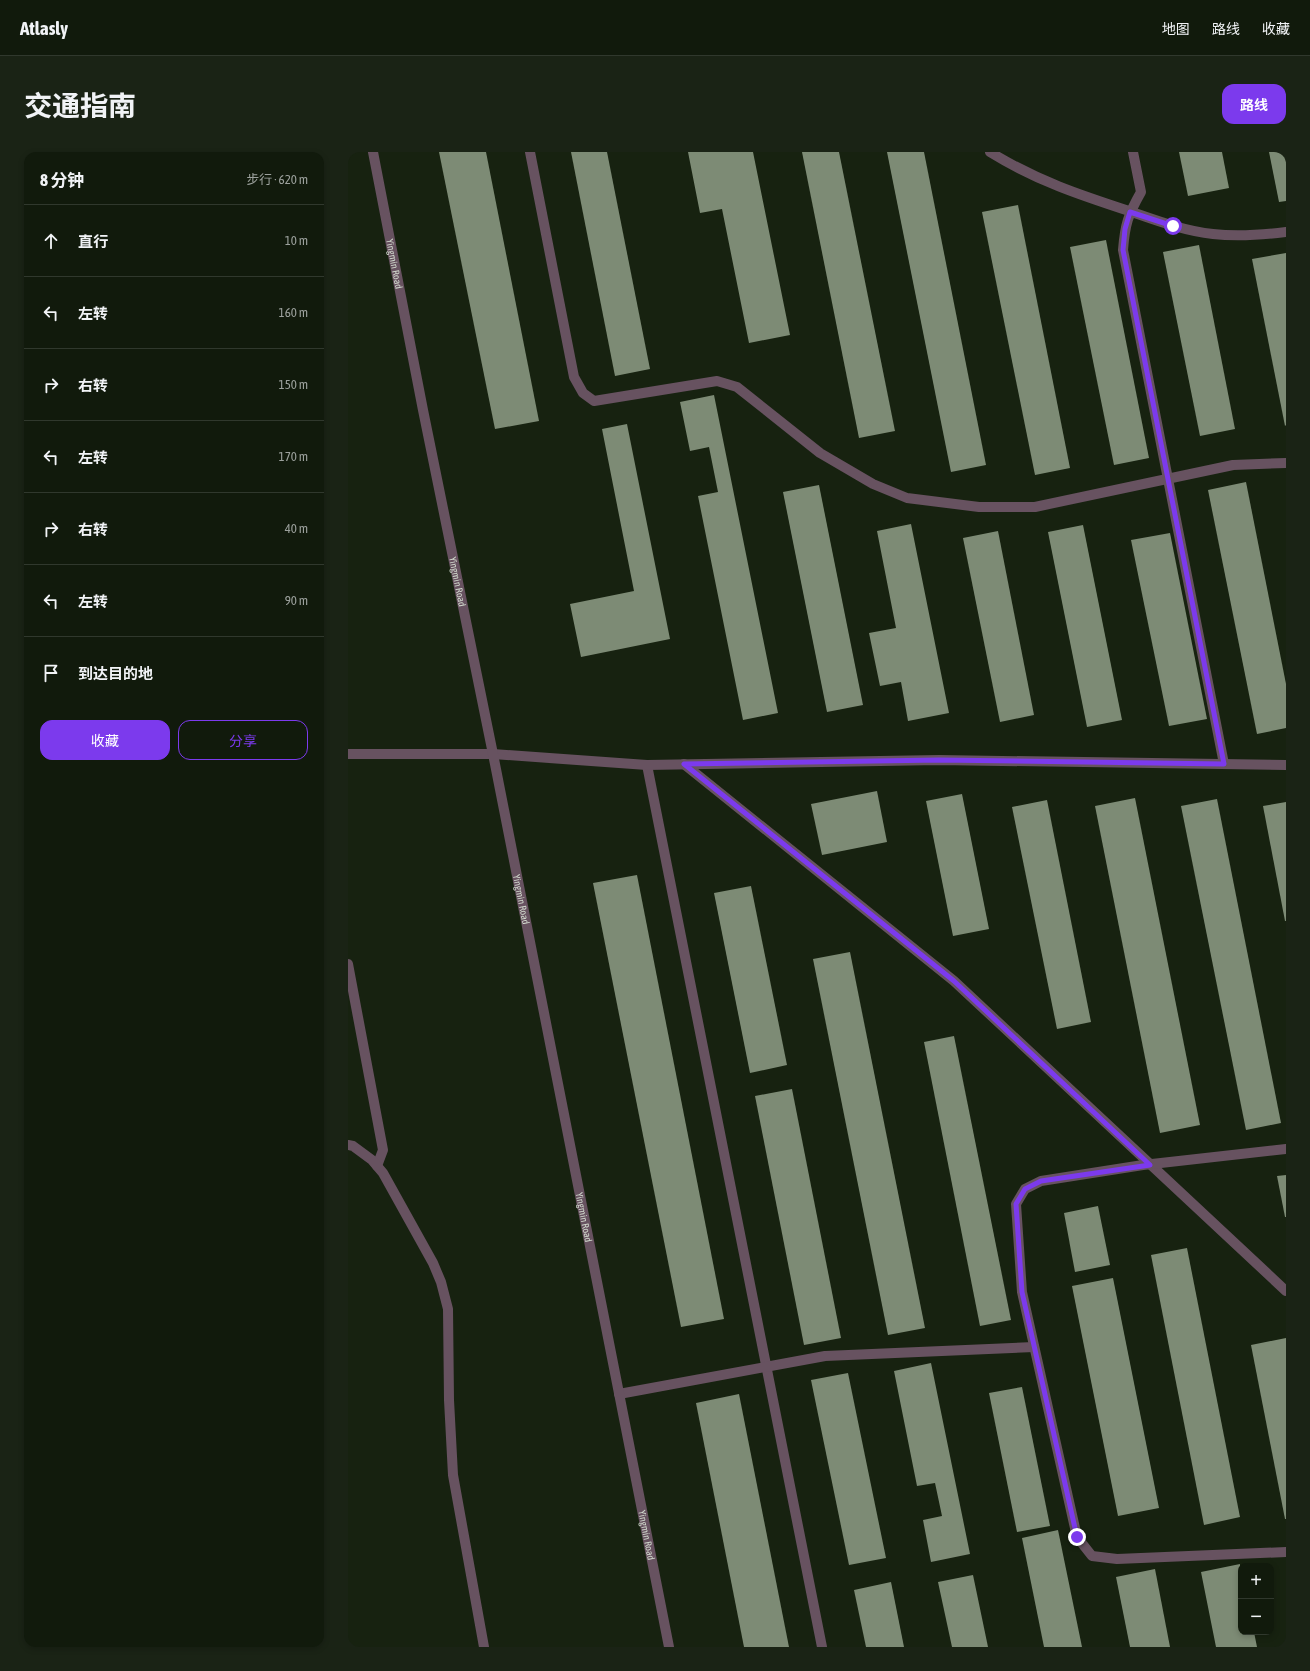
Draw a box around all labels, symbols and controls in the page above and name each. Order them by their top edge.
text: Atlasly [20,17,68,39]
text: 地图 [1162,21,1190,37]
text: 路线 [1212,21,1240,37]
text: 收藏 [1262,21,1290,37]
button: 路线 [1222,84,1286,124]
text: 交通指南 [24,90,136,122]
text: 8 分钟 [40,170,84,190]
text: 步行 · 620 m [246,172,308,187]
route start [1164,217,1182,235]
icon: ahead [40,230,62,252]
text: 直行 [78,233,108,250]
text: 10 m [285,233,308,248]
street label: Yingmin Road [384,238,405,290]
icon: left [40,302,62,324]
text: 左转 [78,305,108,322]
text: 160 m [279,305,308,320]
icon: right [40,374,62,396]
text: 右转 [78,377,108,394]
text: 150 m [279,377,308,392]
icon: left [40,446,62,468]
text: 左转 [78,449,108,466]
text: 170 m [279,449,308,464]
icon: right [40,518,62,540]
text: 右转 [78,521,108,538]
text: 40 m [285,521,308,536]
street label: Yingmin Road [448,556,468,608]
icon: left [40,590,62,612]
text: 左转 [78,593,108,610]
text: 90 m [285,593,308,608]
icon: arrive [40,662,62,684]
text: 到达目的地 [78,665,153,682]
button: 收藏 [40,720,170,760]
button: 分享 [178,720,308,760]
street label: Yingmin Road [511,874,532,925]
street label: Yingmin Road [574,1191,595,1243]
street label: Yingmin Road [637,1509,657,1561]
route end [1068,1528,1086,1546]
map controls [1238,1563,1274,1635]
button: + [1238,1563,1274,1599]
button: − [1238,1599,1274,1635]

